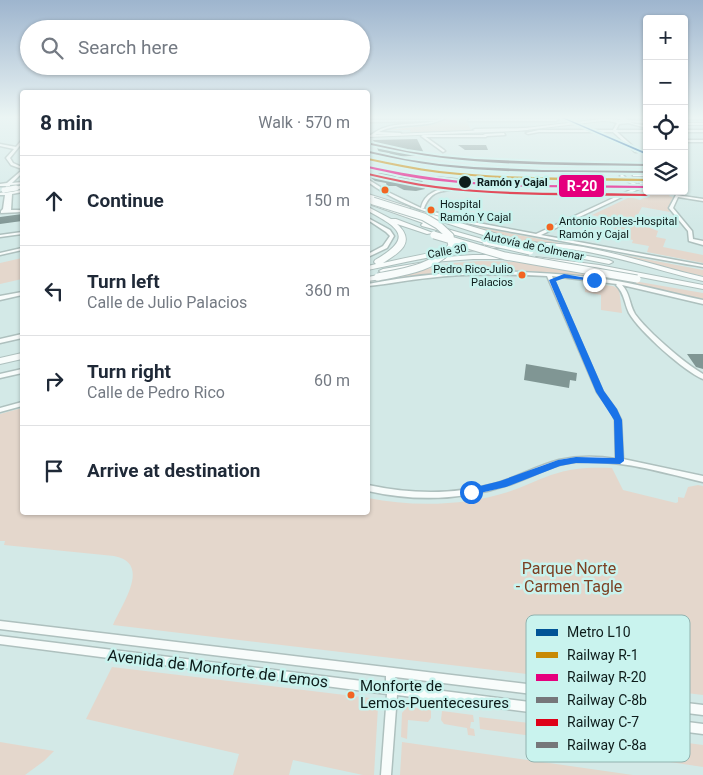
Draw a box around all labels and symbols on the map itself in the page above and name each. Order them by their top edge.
marker: Ramón y Cajal [457,174,473,190]
line badge: R-20 [558,174,605,198]
place label: Ramón y Cajal [477,176,548,189]
text: R-20 [567,178,597,194]
unlabelled marker [380,185,390,195]
place label: Hospital Ramón Y Cajal [440,198,511,224]
marker: Hospital Ramón Y Cajal [426,205,436,215]
place label: Antonio Robles-Hospital Ramón y Cajal [559,215,677,241]
marker: Antonio Robles-Hospital Ramón y Cajal [545,222,555,232]
street label: Autovía de Colmenar [483,230,585,263]
street label: Calle 30 [427,242,468,261]
place label: Pedro Rico-Julio Palacios [433,263,513,289]
route end [583,269,606,292]
marker: Pedro Rico-Julio Palacios [517,270,527,280]
route start [460,481,483,504]
park label: Parque Norte - Carmen Tagle [516,559,622,596]
legend [526,615,690,762]
text: Metro L10 [567,624,631,640]
street label: Avenida de Monforte de Lemos [107,646,329,691]
text: Railway R-1 [567,647,639,663]
text: Railway R-20 [567,669,647,685]
place label: Monforte de Lemos-Puentecesures [360,677,509,712]
marker: Monforte de Lemos-Puentecesures [346,690,356,700]
text: Railway C-8b [567,692,647,708]
text: Railway C-7 [567,714,639,730]
text: Railway C-8a [567,737,647,753]

